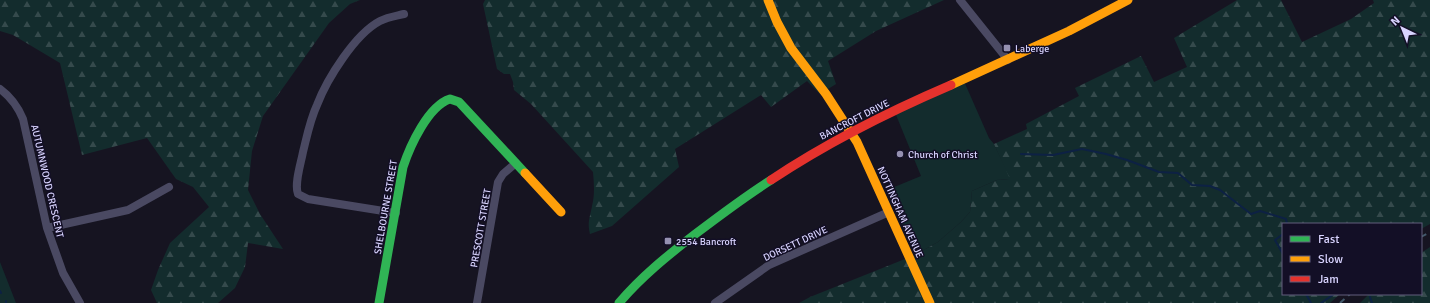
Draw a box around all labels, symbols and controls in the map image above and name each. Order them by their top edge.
north arrow [1382,8,1422,48]
text: N [1388,14,1403,28]
marker: Laberge [1002,43,1012,53]
place label: Laberge [1015,43,1049,55]
street label: BANCROFT DRIVE [818,97,892,143]
street label: AUTUMNWOOD CRESCENT [28,123,66,239]
marker: Church of Christ [895,149,905,159]
place label: Church of Christ [908,149,978,161]
street label: SHELBOURNE STREET [372,159,400,255]
street label: NOTTINGHAM AVENUE [875,165,926,260]
street label: PRESCOTT STREET [468,188,494,269]
legend [1282,223,1422,295]
street label: DORSETT DRIVE [761,224,830,264]
text: Fast [1318,232,1339,247]
marker: 2554 Bancroft [663,236,673,246]
place label: 2554 Bancroft [676,236,737,248]
text: Slow [1318,252,1343,267]
text: Jam [1318,272,1339,287]

